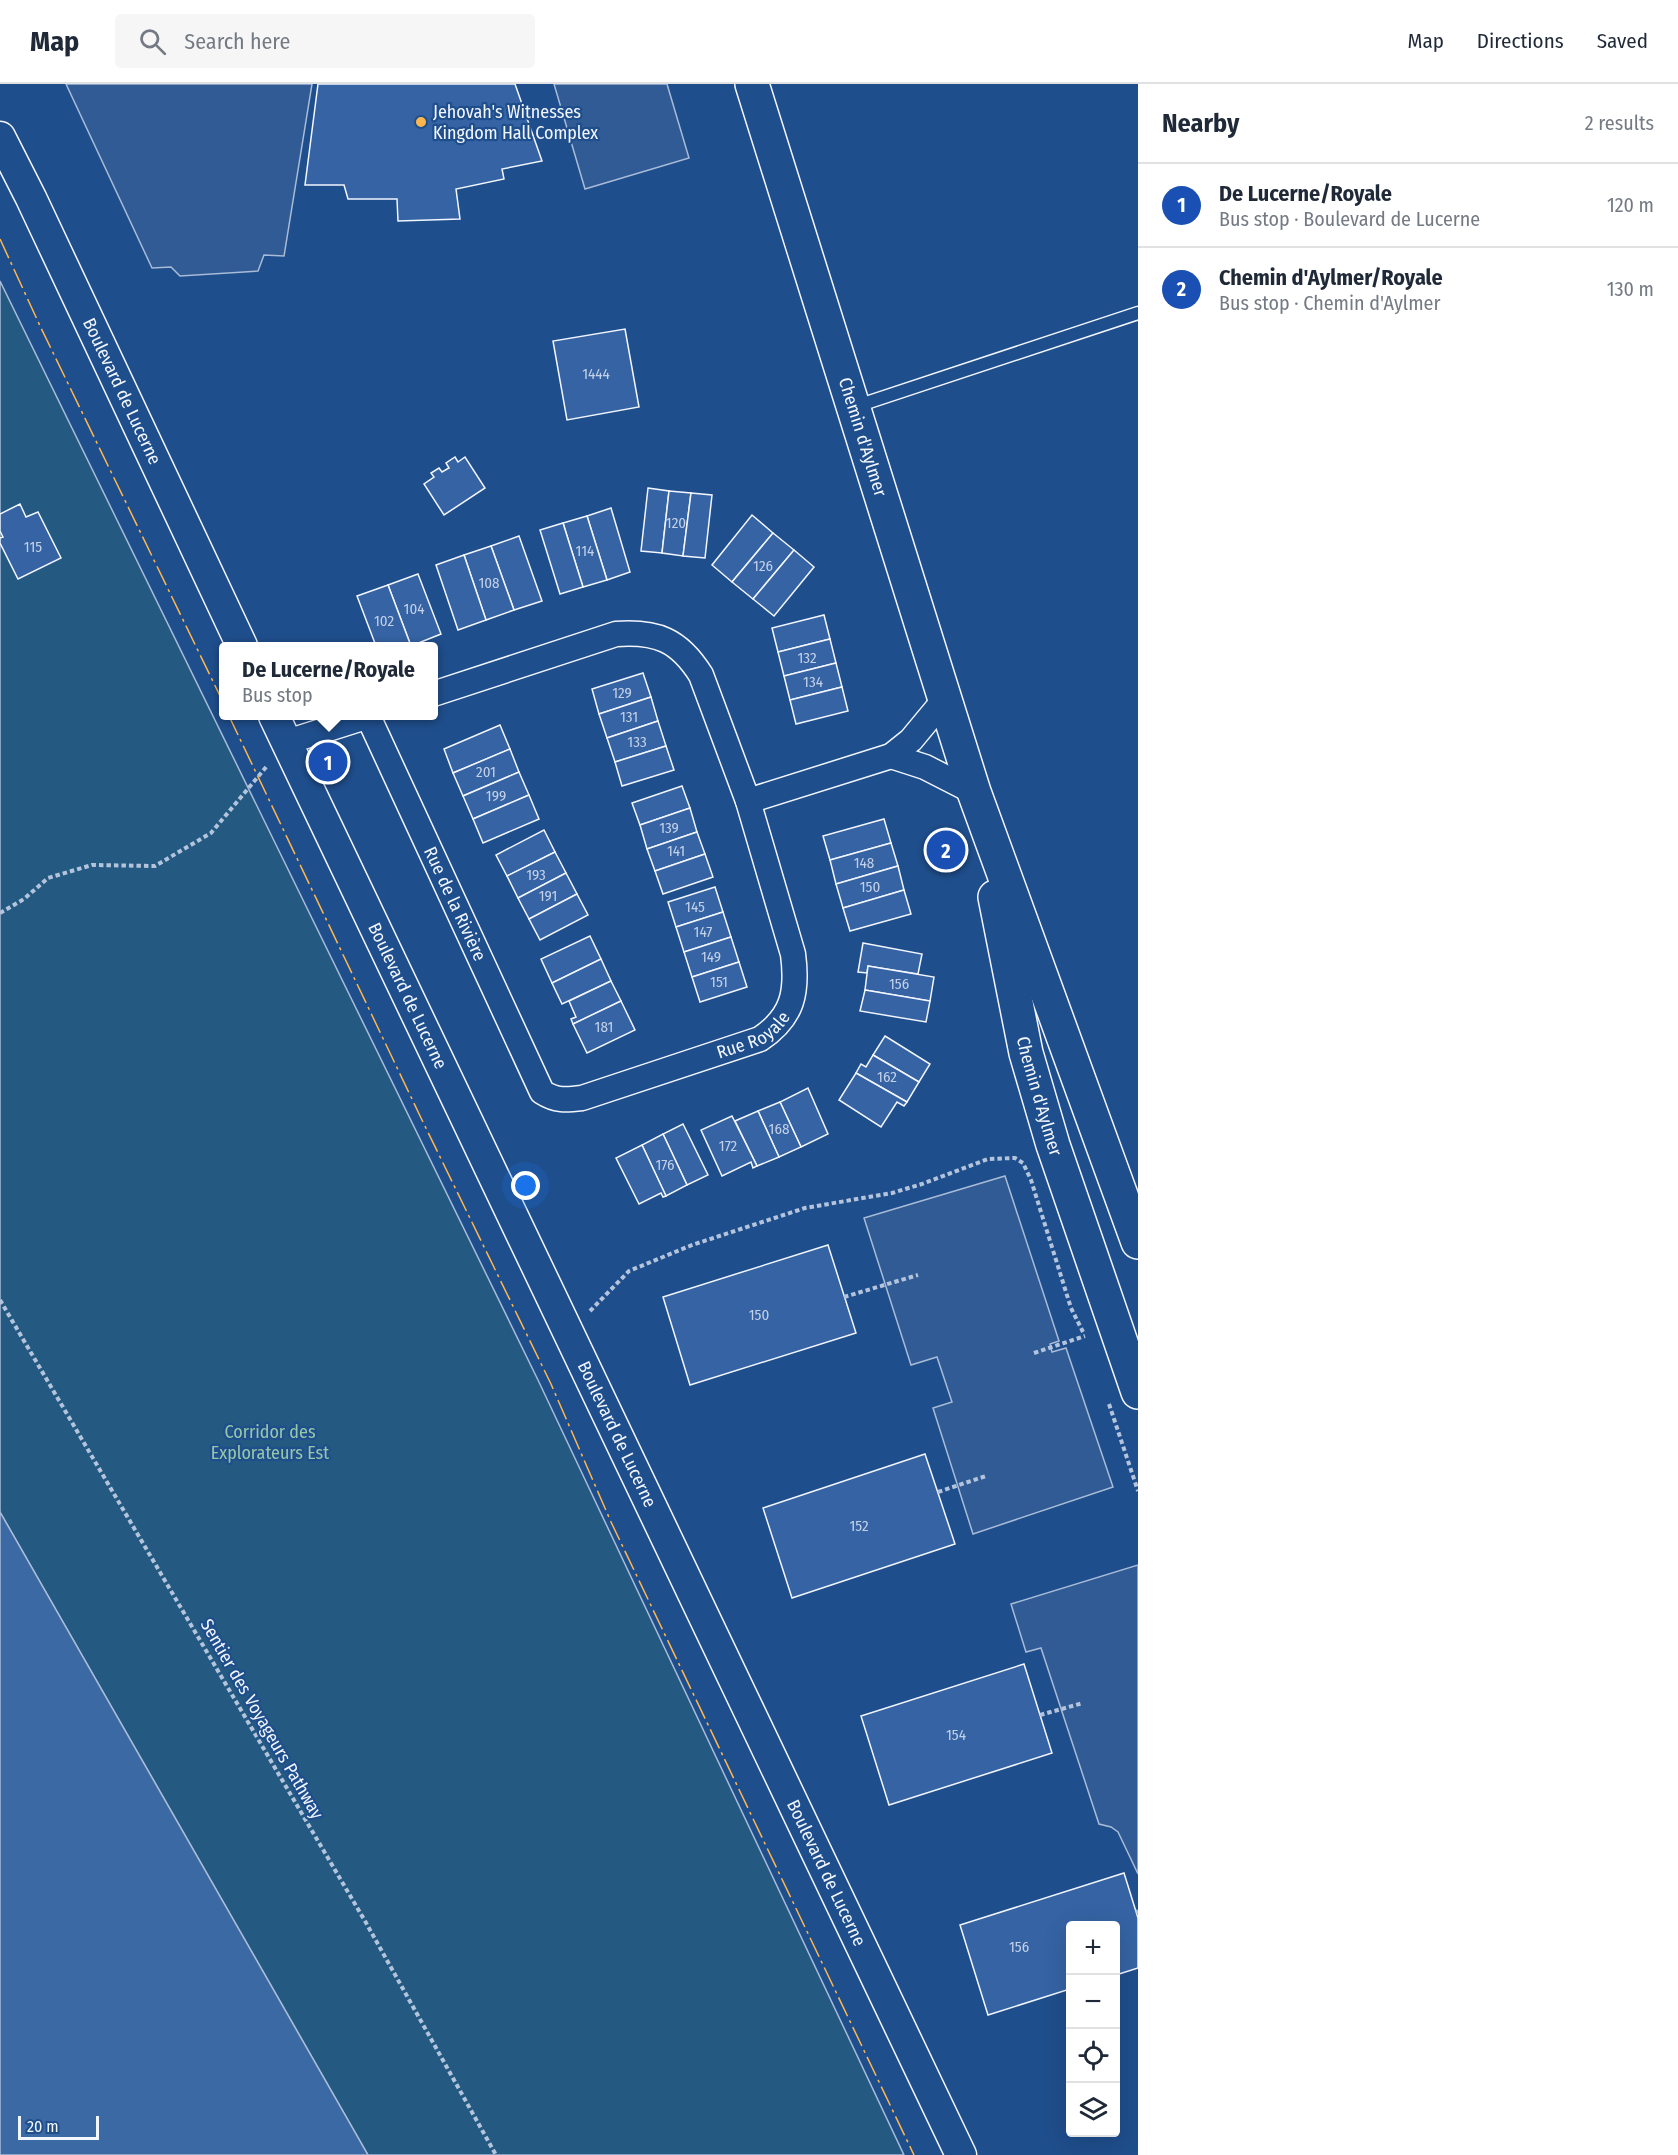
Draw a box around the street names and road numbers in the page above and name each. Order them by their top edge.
street label: Boulevard de Lucerne [78,314,166,468]
street label: Chemin d'Aylmer [834,375,892,500]
street label: Rue de la Rivière [419,843,491,965]
street label: Boulevard de Lucerne [363,919,452,1073]
street label: Rue Royale [714,1007,795,1064]
street label: Chemin d'Aylmer [1012,1034,1067,1160]
street label: Boulevard de Lucerne [573,1358,661,1511]
street label: Sentier des Voyageurs Pathway [196,1615,328,1823]
street label: Boulevard de Lucerne [782,1796,871,1950]

